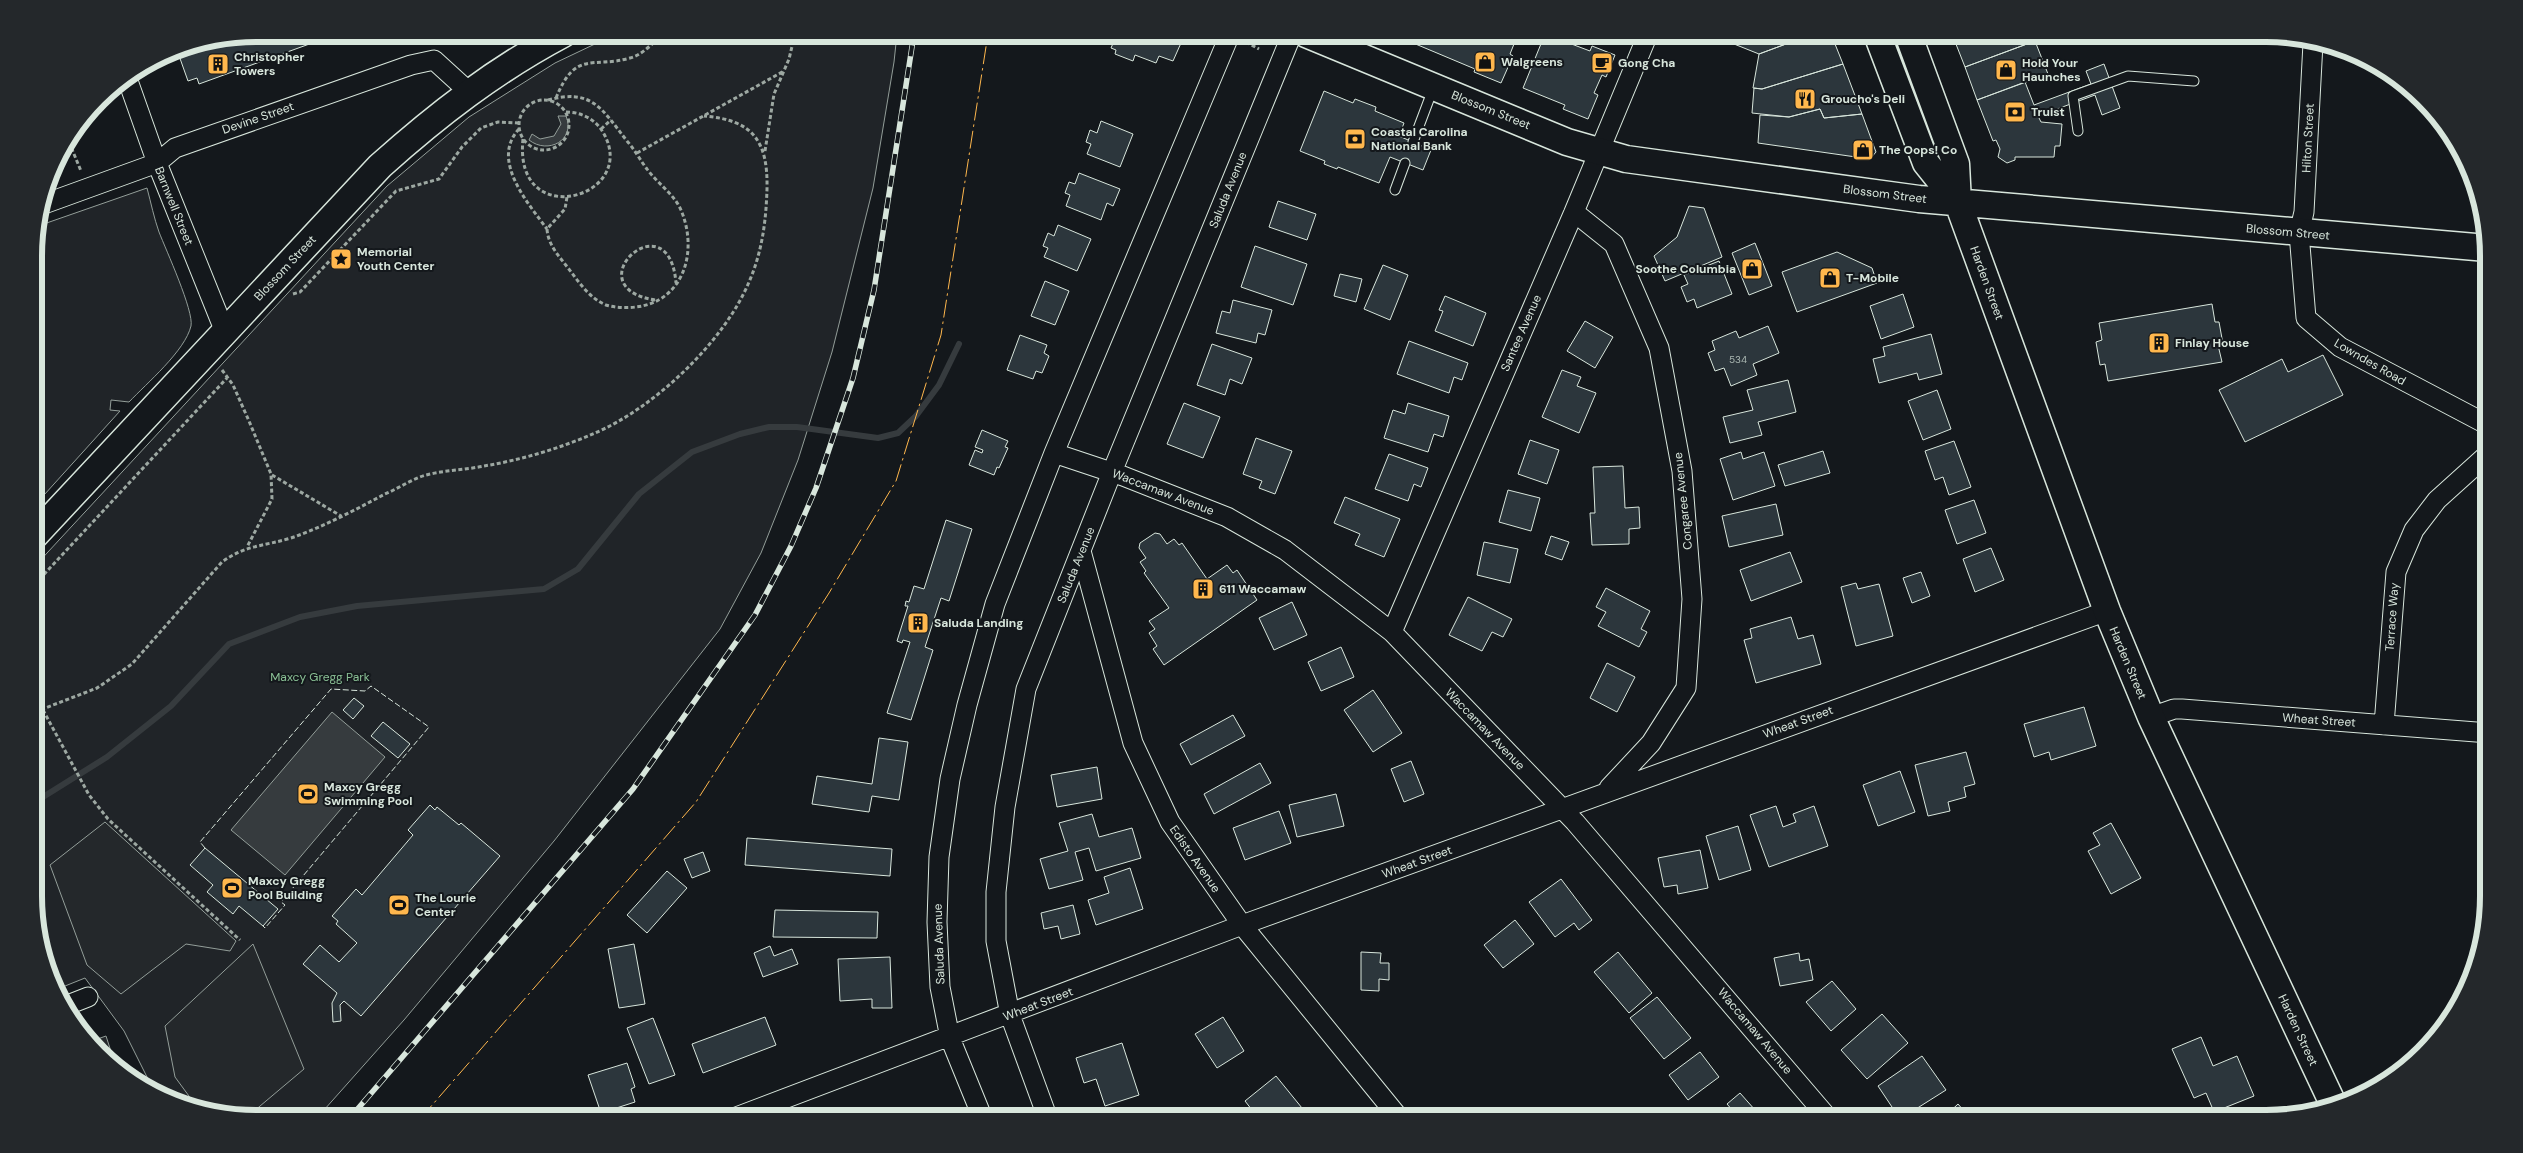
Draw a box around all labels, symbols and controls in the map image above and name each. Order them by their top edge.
place label: Christopher Towers [234,49,305,79]
shop icon: Walgreens [1473,50,1497,74]
cafe icon: Gong Cha [1590,51,1614,75]
building icon: Christopher Towers [206,52,230,76]
place label: Walgreens [1501,54,1563,70]
place label: Gong Cha [1618,55,1675,71]
place label: Hold Your Haunches [2022,55,2081,85]
shop icon: Hold Your Haunches [1994,58,2018,82]
street label: Blossom Street [1449,87,1533,133]
restaurant icon: Groucho's Deli [1793,87,1817,111]
place label: Groucho's Deli [1821,91,1905,107]
street label: Devine Street [220,98,296,138]
bank icon: Truist [2003,100,2027,124]
street label: Hilton Street [2298,103,2318,173]
place label: Truist [2031,104,2065,120]
place label: Coastal Carolina National Bank [1371,124,1468,154]
bank icon: Coastal Carolina National Bank [1343,127,1367,151]
shop icon: The Oops! Co [1851,138,1875,162]
place label: The Oops! Co [1879,142,1957,158]
street label: Saluda Avenue [1205,149,1251,231]
street label: Barnwell Street [151,164,197,248]
street label: Blossom Street [1842,181,1928,207]
street label: Blossom Street [2245,220,2331,244]
street label: Blossom Street [250,232,320,304]
place label: Memorial Youth Center [357,244,434,274]
street label: Harden Street [1966,244,2008,322]
place icon: Memorial Youth Center [329,247,353,271]
shop icon: Soothe Columbia [1740,257,1764,281]
place label: Soothe Columbia [1635,261,1736,277]
shop icon: T-Mobile [1818,266,1842,290]
place label: T-Mobile [1846,270,1899,286]
street label: Santee Avenue [1497,292,1545,374]
building icon: Finlay House [2147,331,2171,355]
place label: Finlay House [2175,335,2249,351]
street label: Lowndes Road [2331,335,2409,389]
house number: 534 [1729,353,1747,366]
street label: Congaree Avenue [1670,451,1696,550]
street label: Waccamaw Avenue [1110,465,1216,519]
street label: Saluda Avenue [1053,524,1099,606]
building icon: 611 Waccamaw [1191,577,1215,601]
place label: 611 Waccamaw [1219,581,1307,597]
street label: Terrace Way [2382,582,2402,652]
building icon: Saluda Landing [906,611,930,635]
place label: Saluda Landing [934,615,1023,631]
street label: Harden Street [2106,624,2151,702]
park label: Maxcy Gregg Park [270,669,370,685]
street label: Waccamaw Avenue [1442,685,1528,774]
street label: Wheat Street [1761,702,1836,742]
street label: Wheat Street [2282,709,2357,731]
place label: Maxcy Gregg Swimming Pool [324,779,413,809]
sports icon: Maxcy Gregg Swimming Pool [296,782,320,806]
street label: Edisto Avenue [1166,822,1224,896]
street label: Wheat Street [1380,842,1455,882]
place label: Maxcy Gregg Pool Building [248,873,325,903]
sports icon: Maxcy Gregg Pool Building [220,876,244,900]
place label: The Lourie Center [415,890,476,920]
sports icon: The Lourie Center [387,893,411,917]
street label: Saluda Avenue [930,903,948,985]
street label: Wheat Street [1001,983,1075,1025]
street label: Waccamaw Avenue [1714,984,1796,1078]
street label: Harden Street [2274,992,2322,1069]

